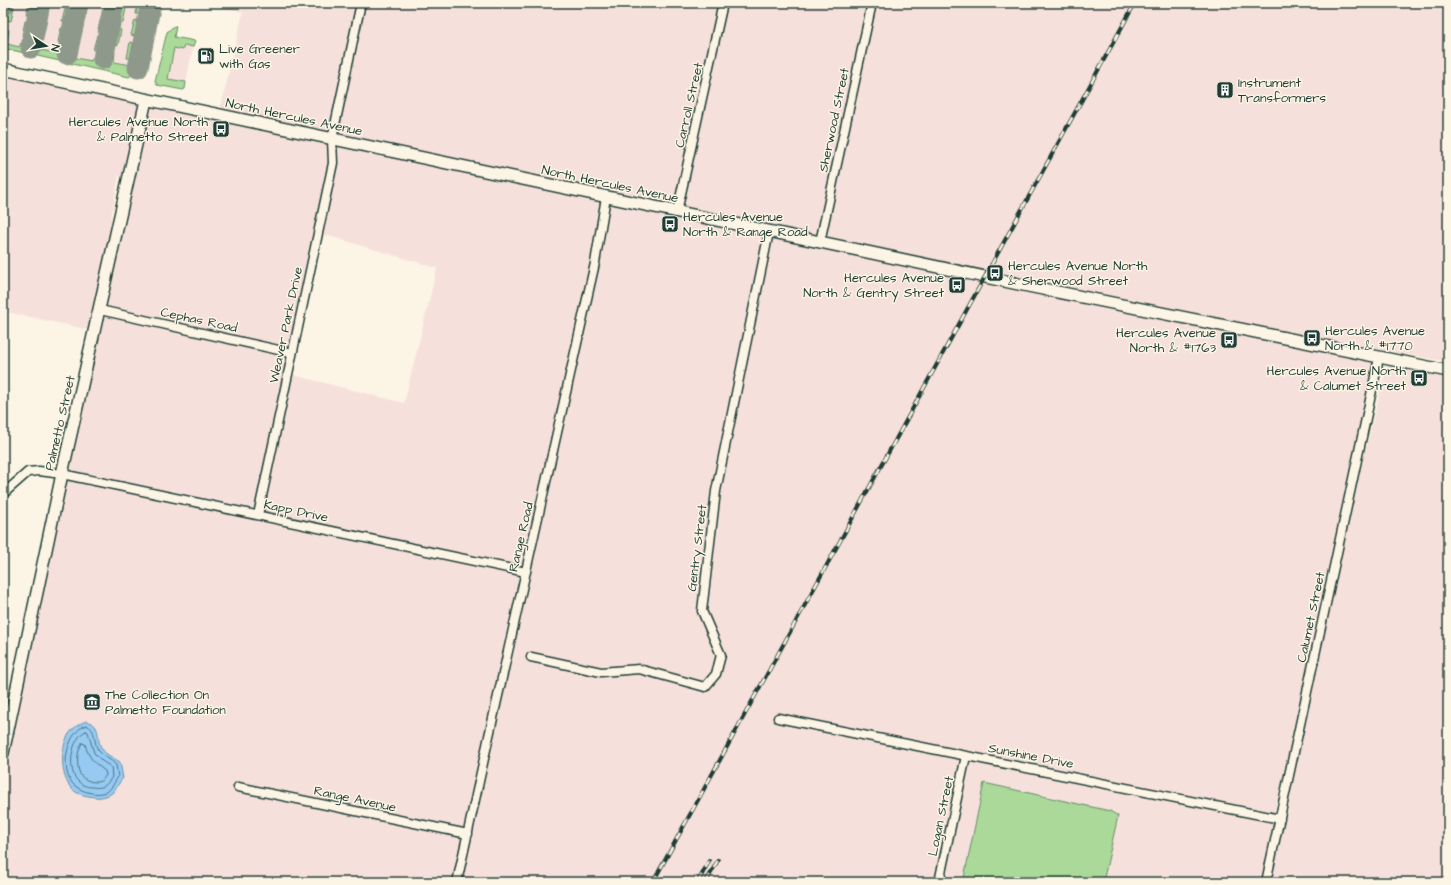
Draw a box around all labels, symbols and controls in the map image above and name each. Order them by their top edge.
north arrow [26,26,66,66]
place label: Live Greener with Gas [219,40,300,73]
text: N [47,43,63,53]
fuel station icon: Live Greener with Gas [196,46,216,66]
street label: Carroll Street [670,60,708,149]
street label: Sherwood Street [814,66,854,174]
place label: Instrument Transformers [1238,74,1326,107]
building icon: Instrument Transformers [1215,80,1235,100]
street label: North Hercules Avenue [224,94,364,140]
place label: Hercules Avenue North & Palmetto Street [69,113,209,146]
bus stop icon: Hercules Avenue North & Palmetto Street [211,119,231,139]
street label: North Hercules Avenue [540,161,680,207]
place label: Hercules Avenue North & Range Road [683,208,808,242]
bus stop icon: Hercules Avenue North & Range Road [660,214,680,234]
place label: Hercules Avenue North & Sherwood Street [1008,257,1148,290]
bus stop icon: Hercules Avenue North & Sherwood Street [985,263,1005,283]
street label: Weaver Park Drive [265,265,307,385]
place label: Hercules Avenue North & Gentry Street [803,269,945,303]
bus stop icon: Hercules Avenue North & Gentry Street [947,275,967,295]
street label: Cephas Road [159,303,239,337]
place label: Hercules Avenue North & #1770 [1325,322,1425,355]
place label: Hercules Avenue North & #1763 [1116,324,1216,357]
bus stop icon: Hercules Avenue North & #1770 [1302,328,1322,348]
bus stop icon: Hercules Avenue North & #1763 [1219,330,1239,350]
place label: Hercules Avenue North & Calumet Street [1267,362,1407,395]
bus stop icon: Hercules Avenue North & Calumet Street [1409,368,1429,388]
street label: Palmetto Street [40,373,80,472]
street label: Kapp Drive [262,495,330,527]
street label: Range Road [504,500,539,574]
street label: Gentry Street [683,503,712,593]
street label: Calumet Street [1293,569,1330,664]
place label: The Collection On Palmetto Foundation [105,686,226,719]
museum icon: The Collection On Palmetto Foundation [82,692,102,712]
street label: Sunshine Drive [987,739,1075,773]
street label: Logan Street [924,774,959,858]
street label: Range Avenue [312,782,398,817]

